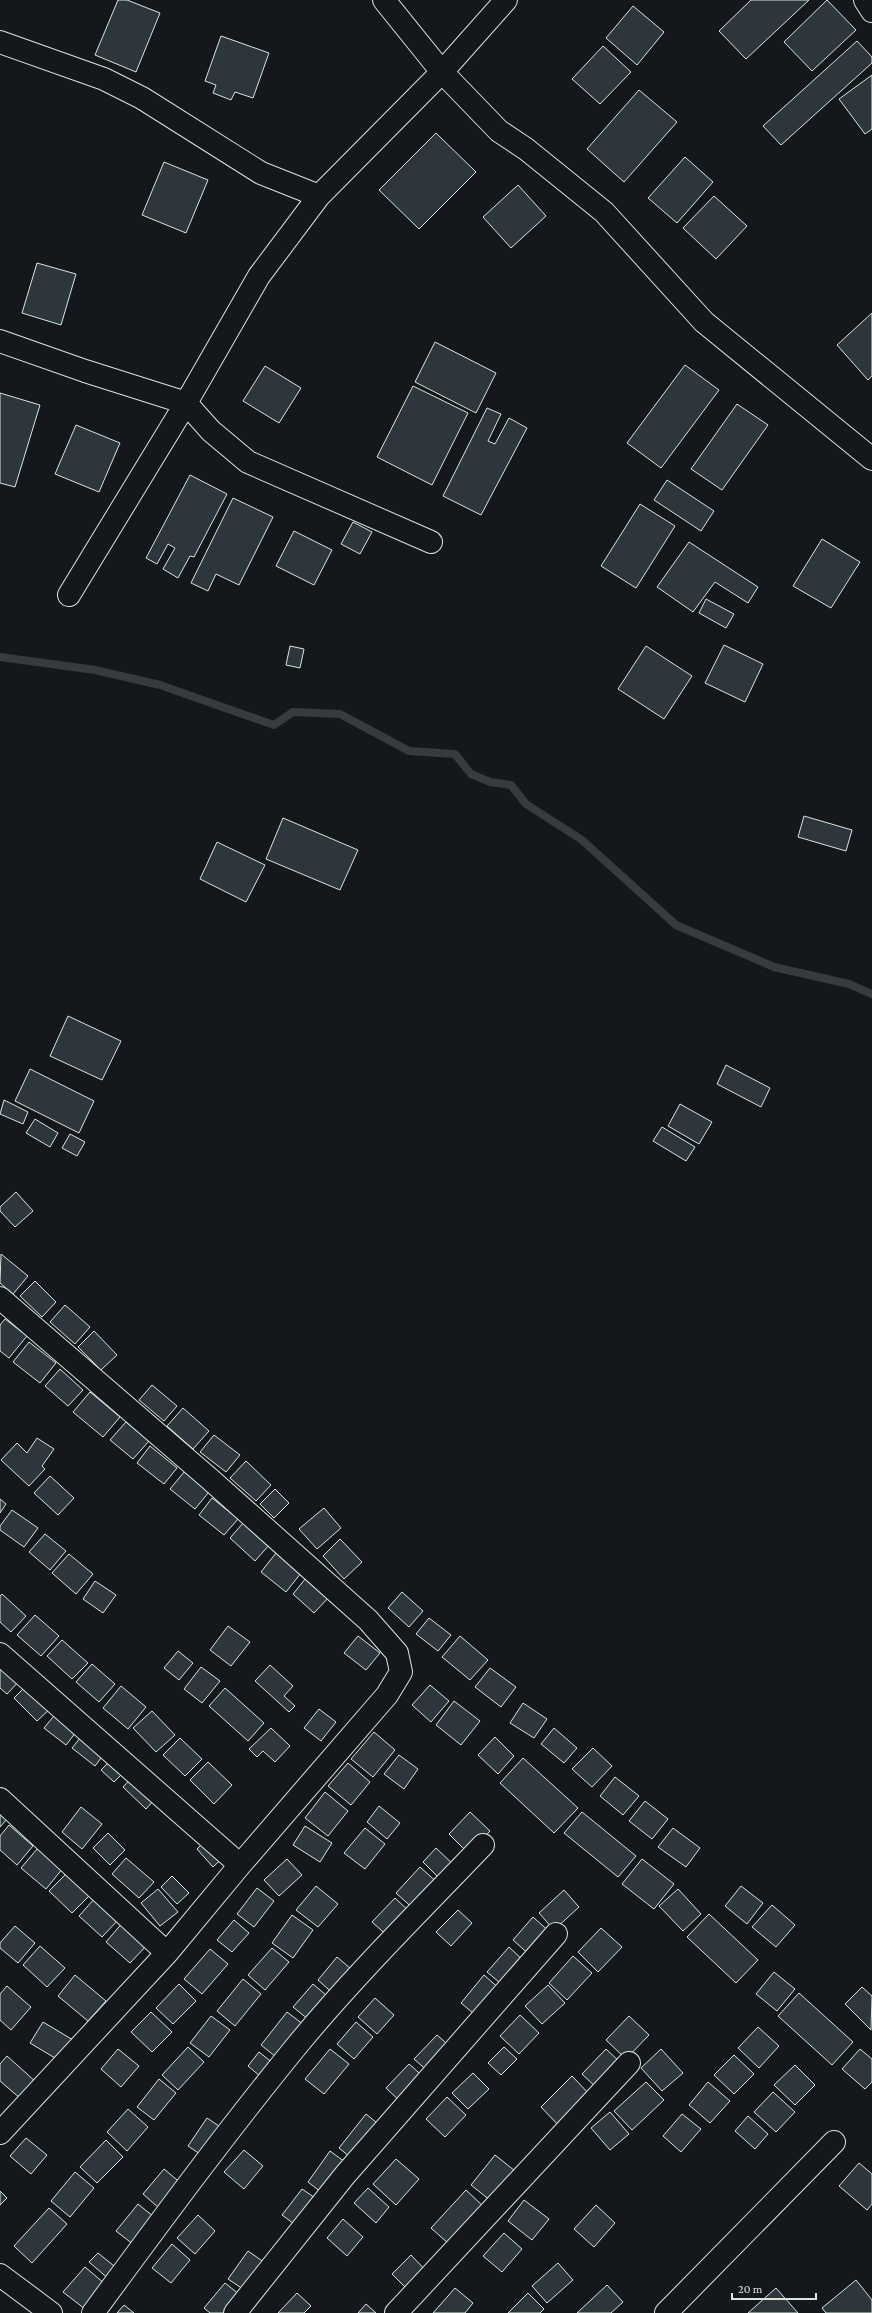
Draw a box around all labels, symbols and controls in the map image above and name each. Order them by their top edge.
scale bar [732,2275,816,2301]
text: 20 m [738,2282,763,2296]

